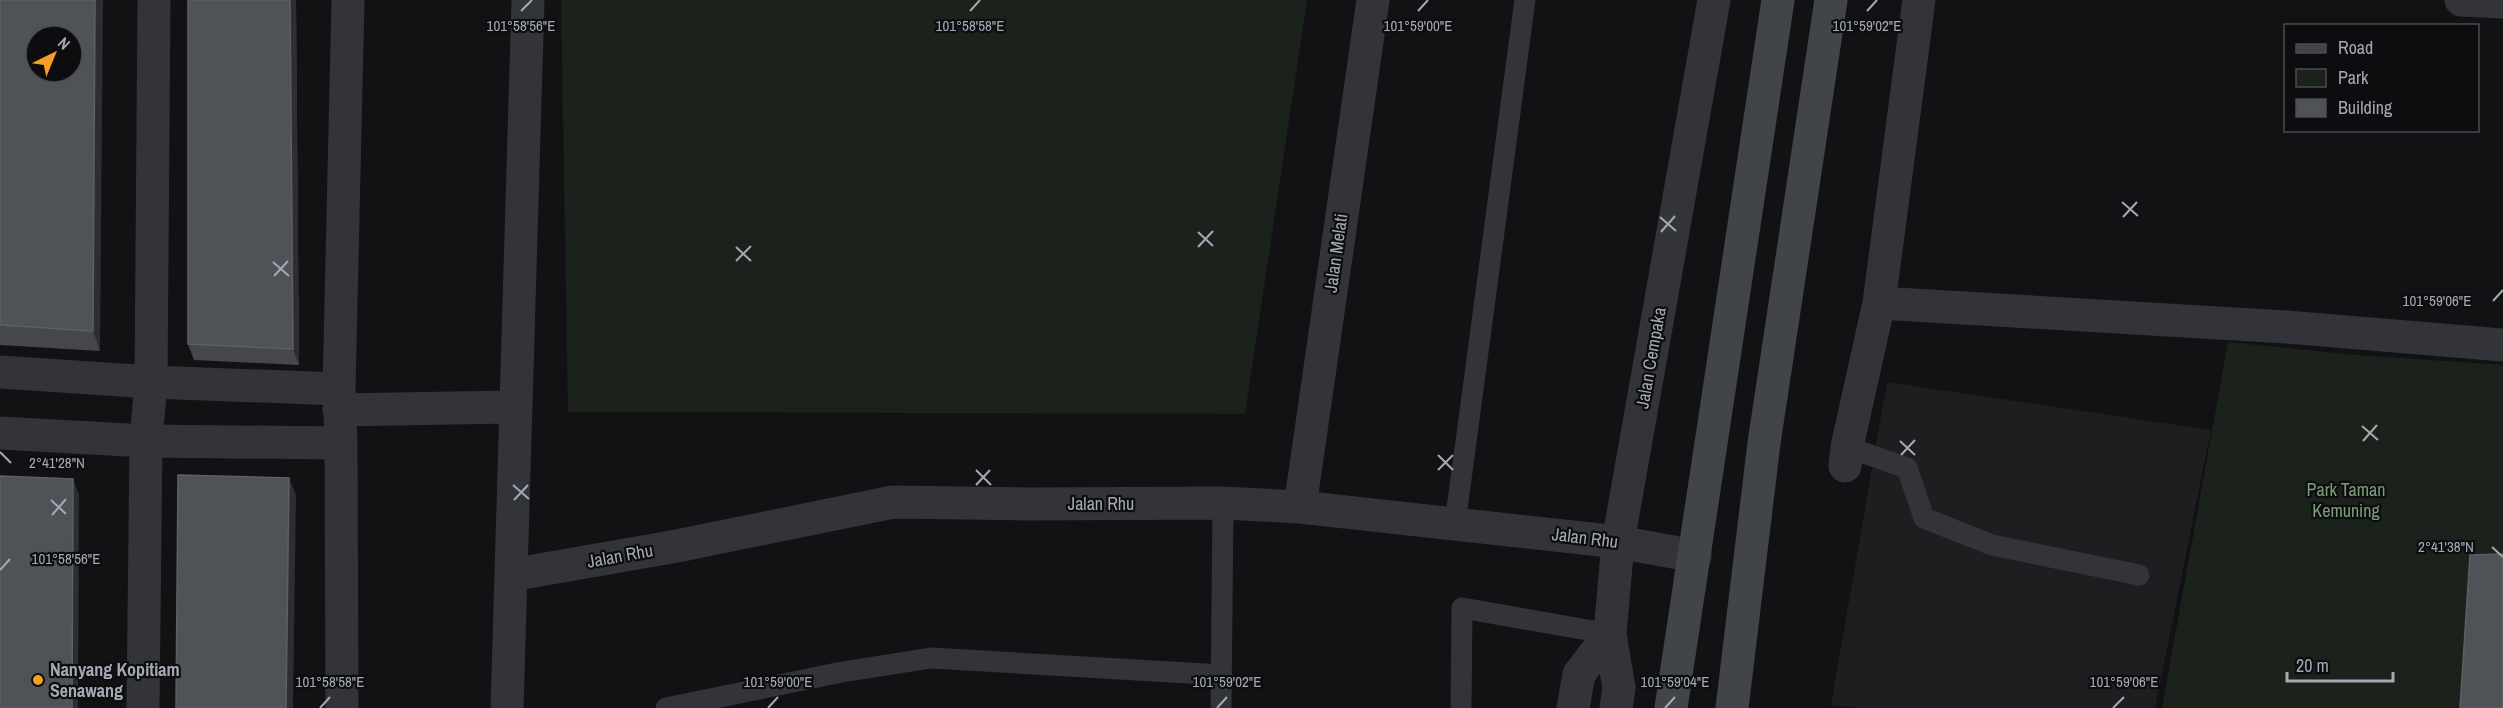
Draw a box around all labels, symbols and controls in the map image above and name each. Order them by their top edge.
text: 101°58'56"E [487,15,555,36]
text: 101°58'58"E [936,15,1004,36]
text: 101°59'00"E [1384,15,1452,36]
text: 101°59'02"E [1833,15,1901,36]
north arrow [24,24,84,84]
legend [2284,24,2479,132]
text: N [53,32,75,54]
text: Road [2338,35,2373,60]
text: Park [2338,65,2369,90]
text: Building [2338,95,2393,120]
street label: Jalan Melati [1318,212,1353,294]
text: 101°59'06"E [2403,290,2471,311]
street label: Jalan Cempaka [1629,305,1672,411]
text: 2°41'28"N [29,452,85,473]
park label: Park Taman Kemuning [2307,477,2385,523]
street label: Jalan Rhu [1068,491,1134,516]
street label: Jalan Rhu [1551,521,1620,554]
text: 2°41'38"N [2418,536,2474,557]
street label: Jalan Rhu [585,537,655,574]
text: 101°58'56"E [32,548,100,569]
scale bar [2287,645,2394,683]
text: 20 m [2296,653,2329,678]
place label: Nanyang Kopitiam Senawang [50,657,180,703]
text: 101°58'58"E [296,671,364,692]
text: 101°59'00"E [744,671,812,692]
text: 101°59'02"E [1193,671,1261,692]
text: 101°59'04"E [1641,671,1709,692]
text: 101°59'06"E [2090,671,2158,692]
marker: Nanyang Kopitiam Senawang [31,673,45,687]

